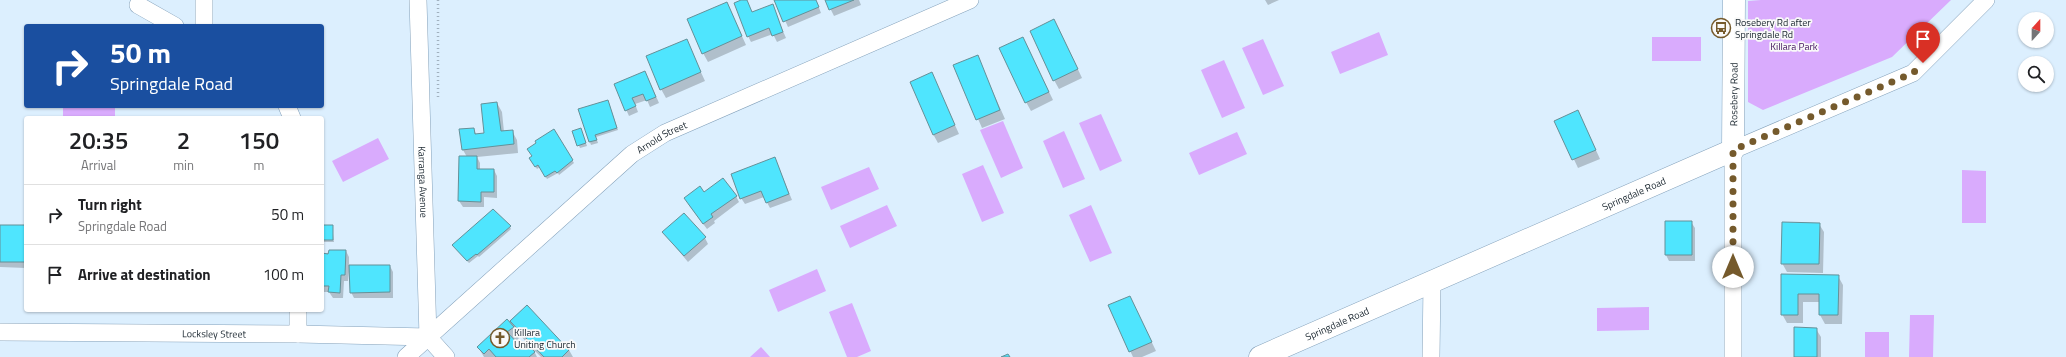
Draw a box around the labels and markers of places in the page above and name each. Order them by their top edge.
place label: Rosebery Rd after Springdale Rd [1735,15,1811,42]
bus stop icon: Rosebery Rd after Springdale Rd [1710,17,1732,39]
pin [1906,22,1940,63]
place label: Killara Uniting Church [514,325,576,352]
church icon: Killara Uniting Church [489,327,511,349]

